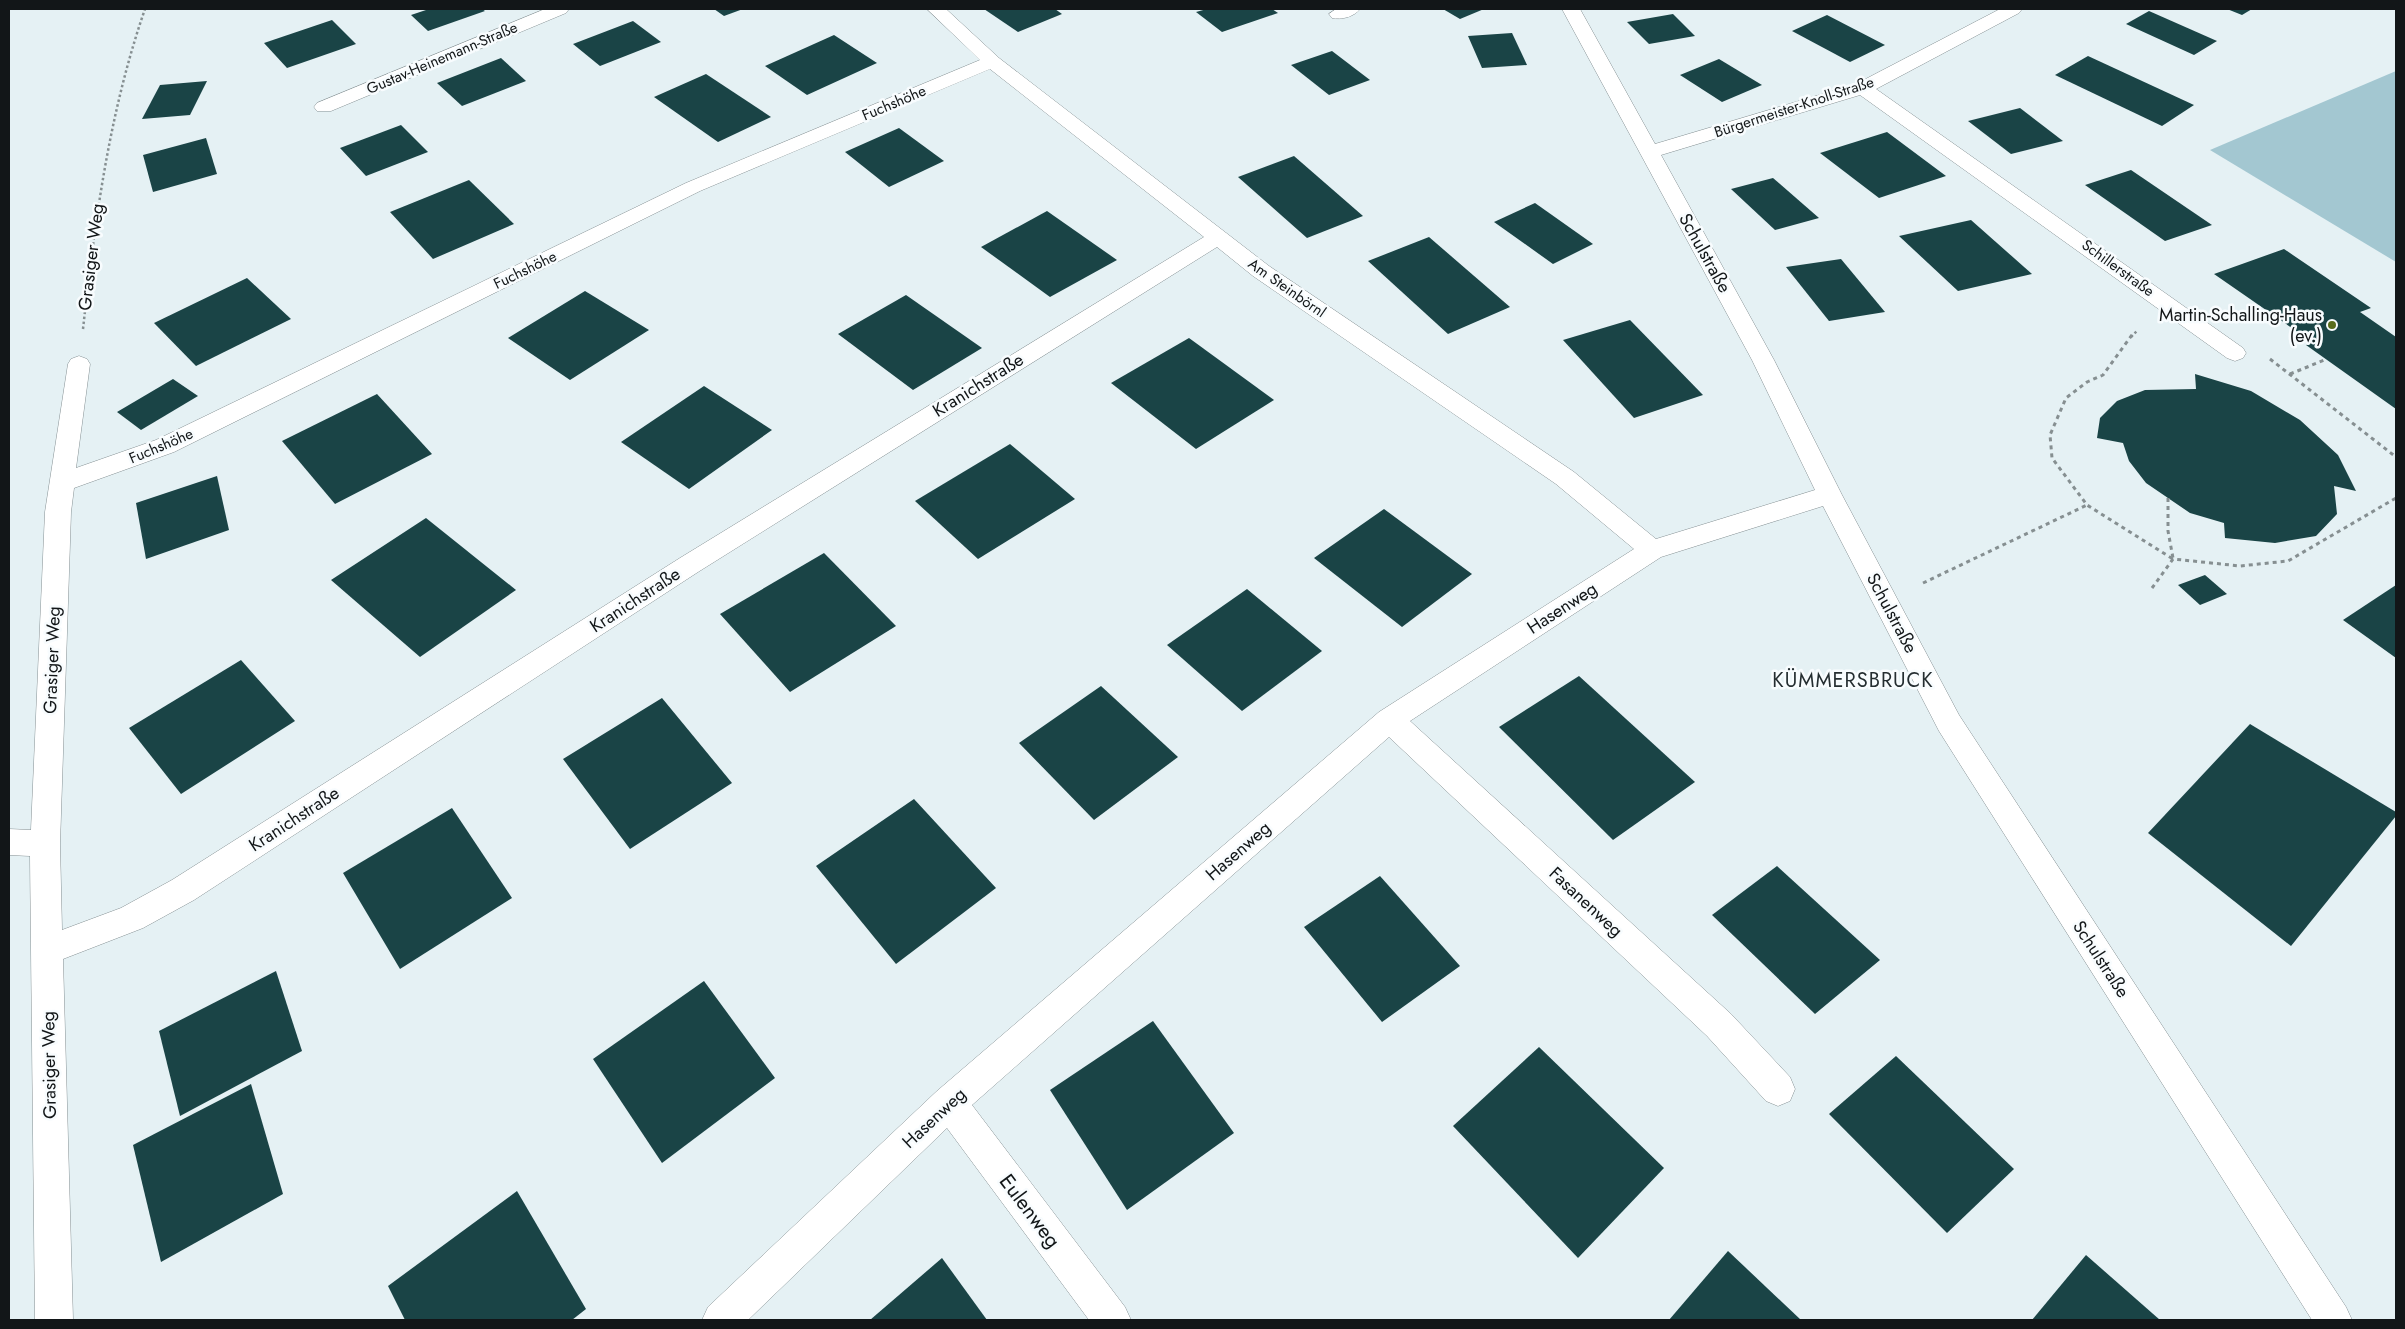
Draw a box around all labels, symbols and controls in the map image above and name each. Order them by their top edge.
street label: Gustav-Heinemann-Straße [363,16,521,100]
street label: Bürgermeister-Knoll-Straße [1711,71,1877,143]
street label: Fuchshöhe [858,80,930,126]
street label: Grasiger Weg [72,202,110,312]
street label: Schulstraße [1672,208,1738,298]
street label: Schillerstraße [2077,234,2159,302]
street label: Fuchshöhe [490,245,561,295]
street label: Am Steinbörnl [1244,253,1330,323]
place label: Martin-Schalling-Haus (ev.) [2159,302,2322,349]
marker: Martin-Schalling-Haus (ev.) [2326,319,2338,331]
street label: Kranichstraße [927,347,1029,423]
street label: Fuchshöhe [125,423,197,469]
street label: Kranichstraße [585,561,685,639]
street label: Schulstraße [1860,568,1924,658]
street label: Hasenweg [1522,576,1602,640]
street label: Grasiger Weg [37,606,67,714]
district label: KÜMMERSBRUCK [1772,666,1934,695]
street label: Kranichstraße [244,780,344,858]
street label: Hasenweg [1200,815,1276,887]
street label: Fasanenweg [1543,861,1629,943]
street label: Schulstraße [2066,915,2136,1003]
street label: Grasiger Weg [35,1011,63,1119]
street label: Hasenweg [896,1082,972,1154]
street label: Eulenweg [992,1168,1068,1254]

